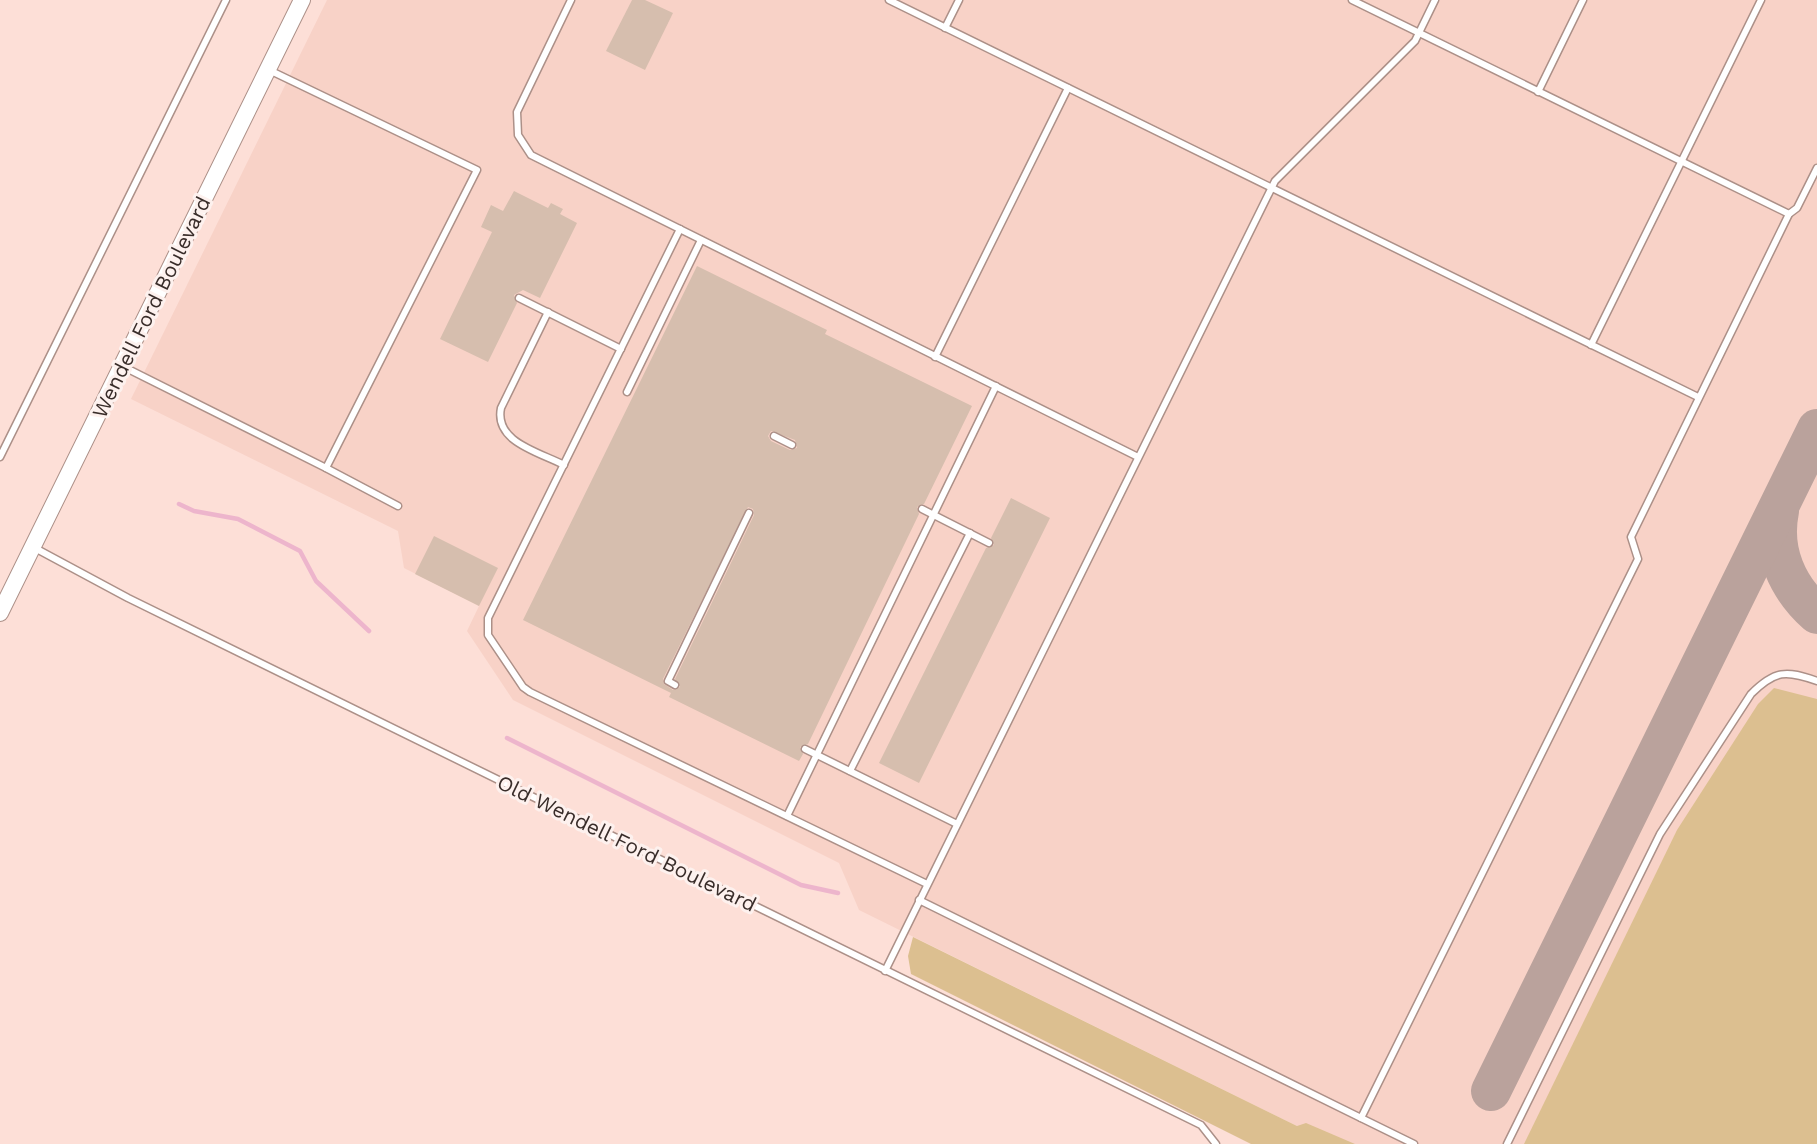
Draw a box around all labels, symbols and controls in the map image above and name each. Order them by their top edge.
street label: Wendell Ford Boulevard [86,192,216,422]
street label: Old Wendell Ford Boulevard [493,769,761,917]

